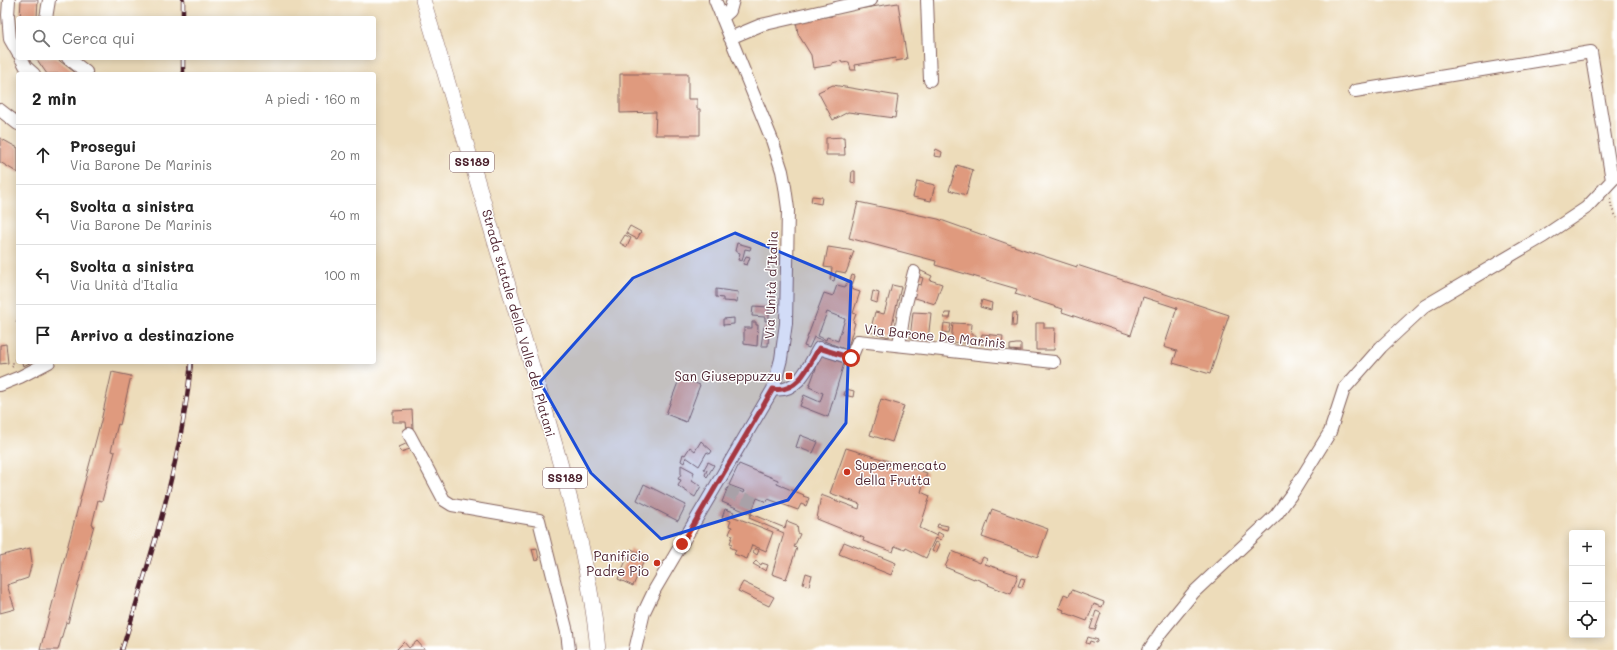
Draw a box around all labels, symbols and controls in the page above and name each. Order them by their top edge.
search box [16,16,376,60]
icon: search [30,27,52,49]
text: Cerca qui [62,28,135,48]
text: 2 min [32,87,77,109]
text: A piedi · 160 m [264,90,360,107]
text: Prosegui [70,136,136,156]
icon: ahead [32,144,54,166]
text: 20 m [330,146,360,163]
road number: SS189 [450,152,494,172]
text: Via Barone De Marinis [70,156,212,173]
text: Svolta a sinistra [70,196,194,216]
icon: left [32,204,54,226]
text: 40 m [330,206,360,223]
street label: Strada statale della Valle del Platani [479,207,560,439]
text: Via Barone De Marinis [70,216,212,233]
street label: Via Unità d'Italia [760,231,781,339]
text: Svolta a sinistra [70,256,194,276]
icon: left [32,264,54,286]
text: 100 m [324,266,360,283]
text: Via Unità d'Italia [70,276,178,293]
street label: Via Barone De Marinis [864,320,1007,351]
icon: arrive [32,324,54,346]
text: Arrivo a destinazione [70,325,234,345]
route start [842,349,860,367]
place label: San Giuseppuzzu [674,367,781,384]
marker: San Giuseppuzzu [784,371,794,381]
place label: Supermercato della Frutta [855,456,946,488]
marker: Supermercato della Frutta [842,467,852,477]
road number: SS189 [543,468,587,488]
map controls [1569,530,1605,638]
button: + [1569,530,1605,566]
route end [673,535,691,553]
place label: Panificio Padre Pio [586,547,649,579]
marker: Panificio Padre Pio [652,558,662,568]
button: − [1569,566,1605,602]
button: locate [1569,602,1605,638]

